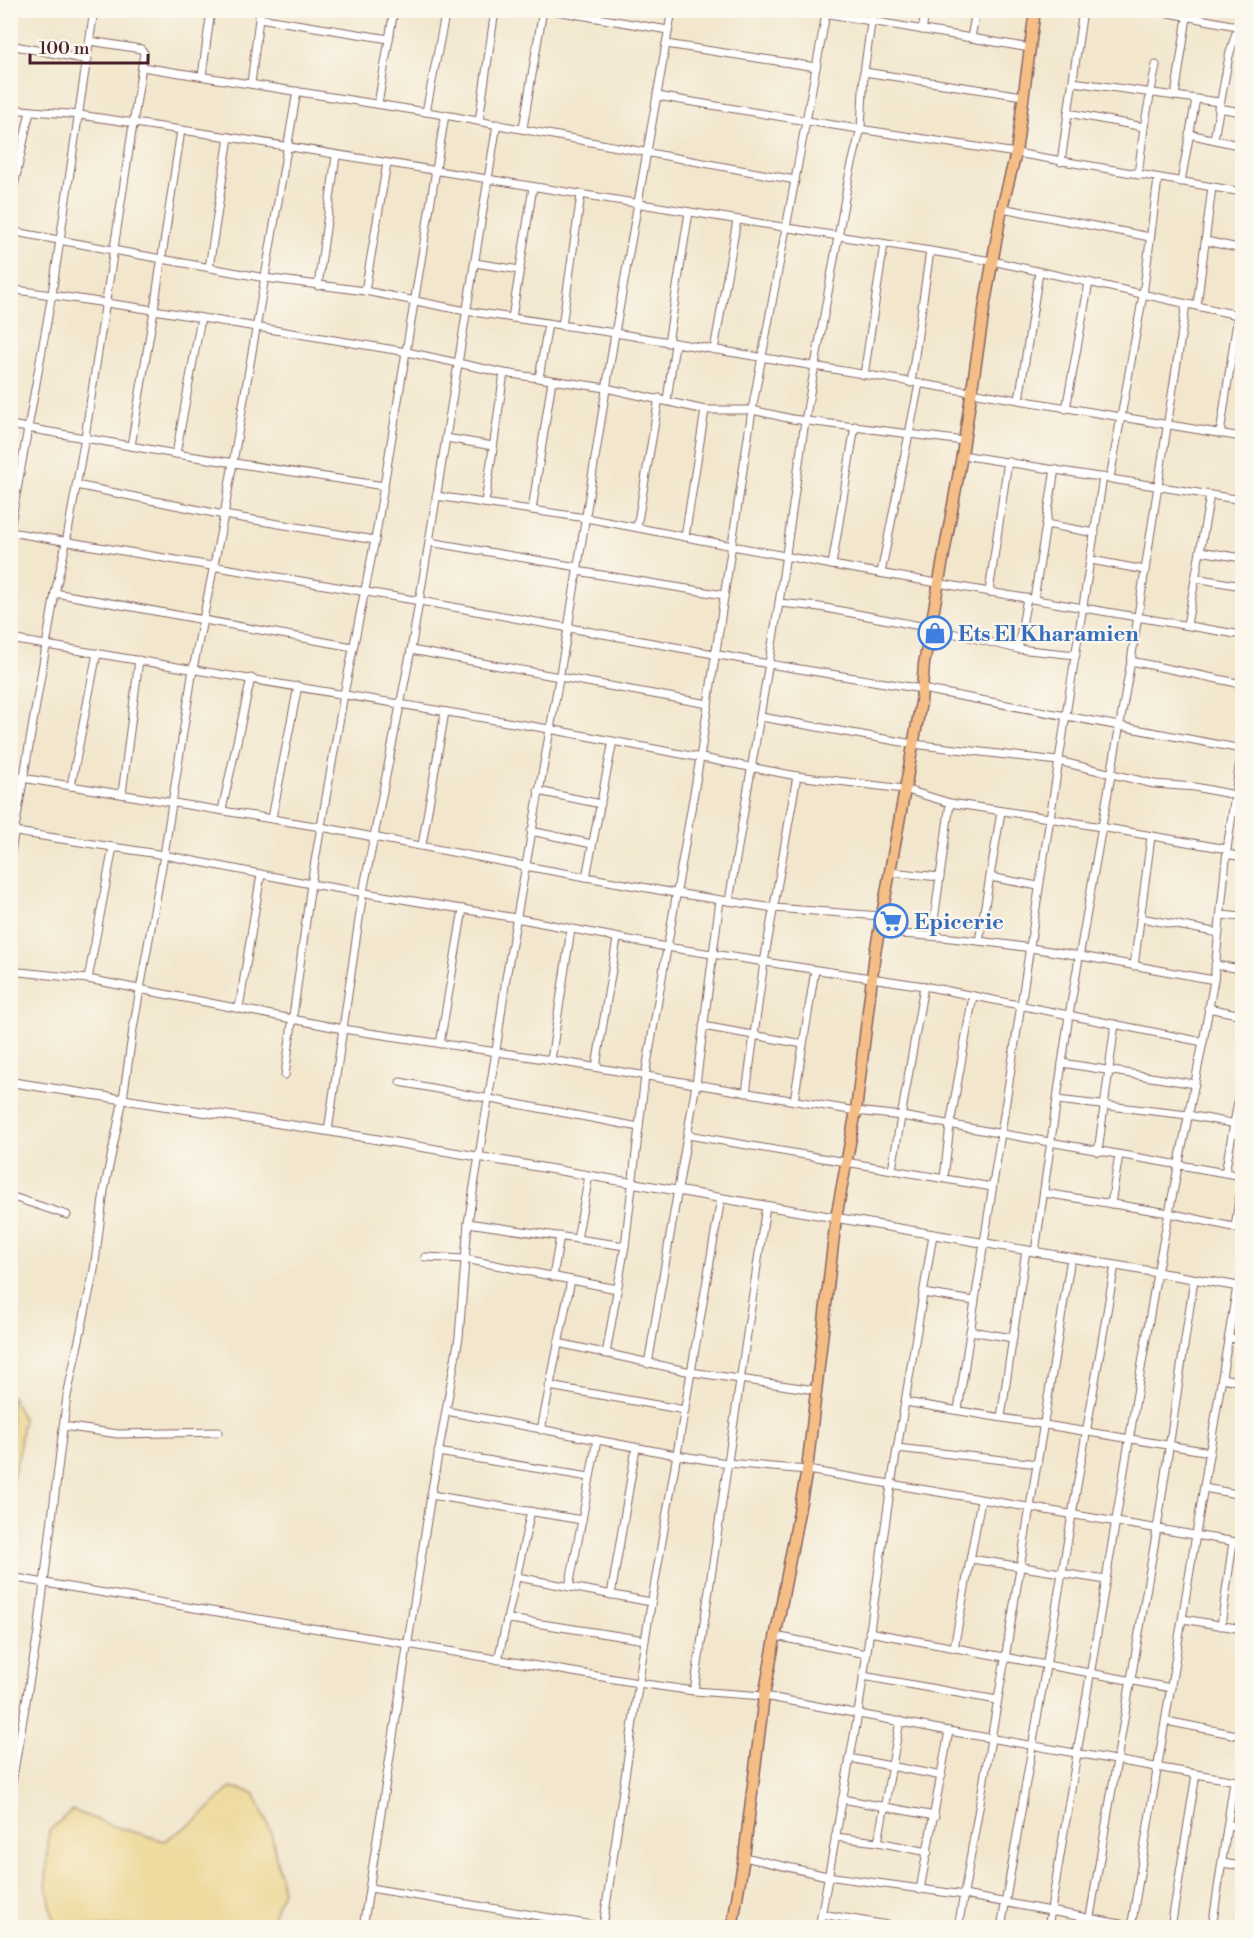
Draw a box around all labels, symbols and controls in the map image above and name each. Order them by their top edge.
scale bar [30,27,148,65]
text: 100 m [39,37,90,60]
shop icon: Ets El Kharamien [917,615,953,651]
place label: Ets El Kharamien [958,621,1139,648]
supermarket icon: Epicerie [873,903,909,939]
place label: Epicerie [914,909,1004,936]

